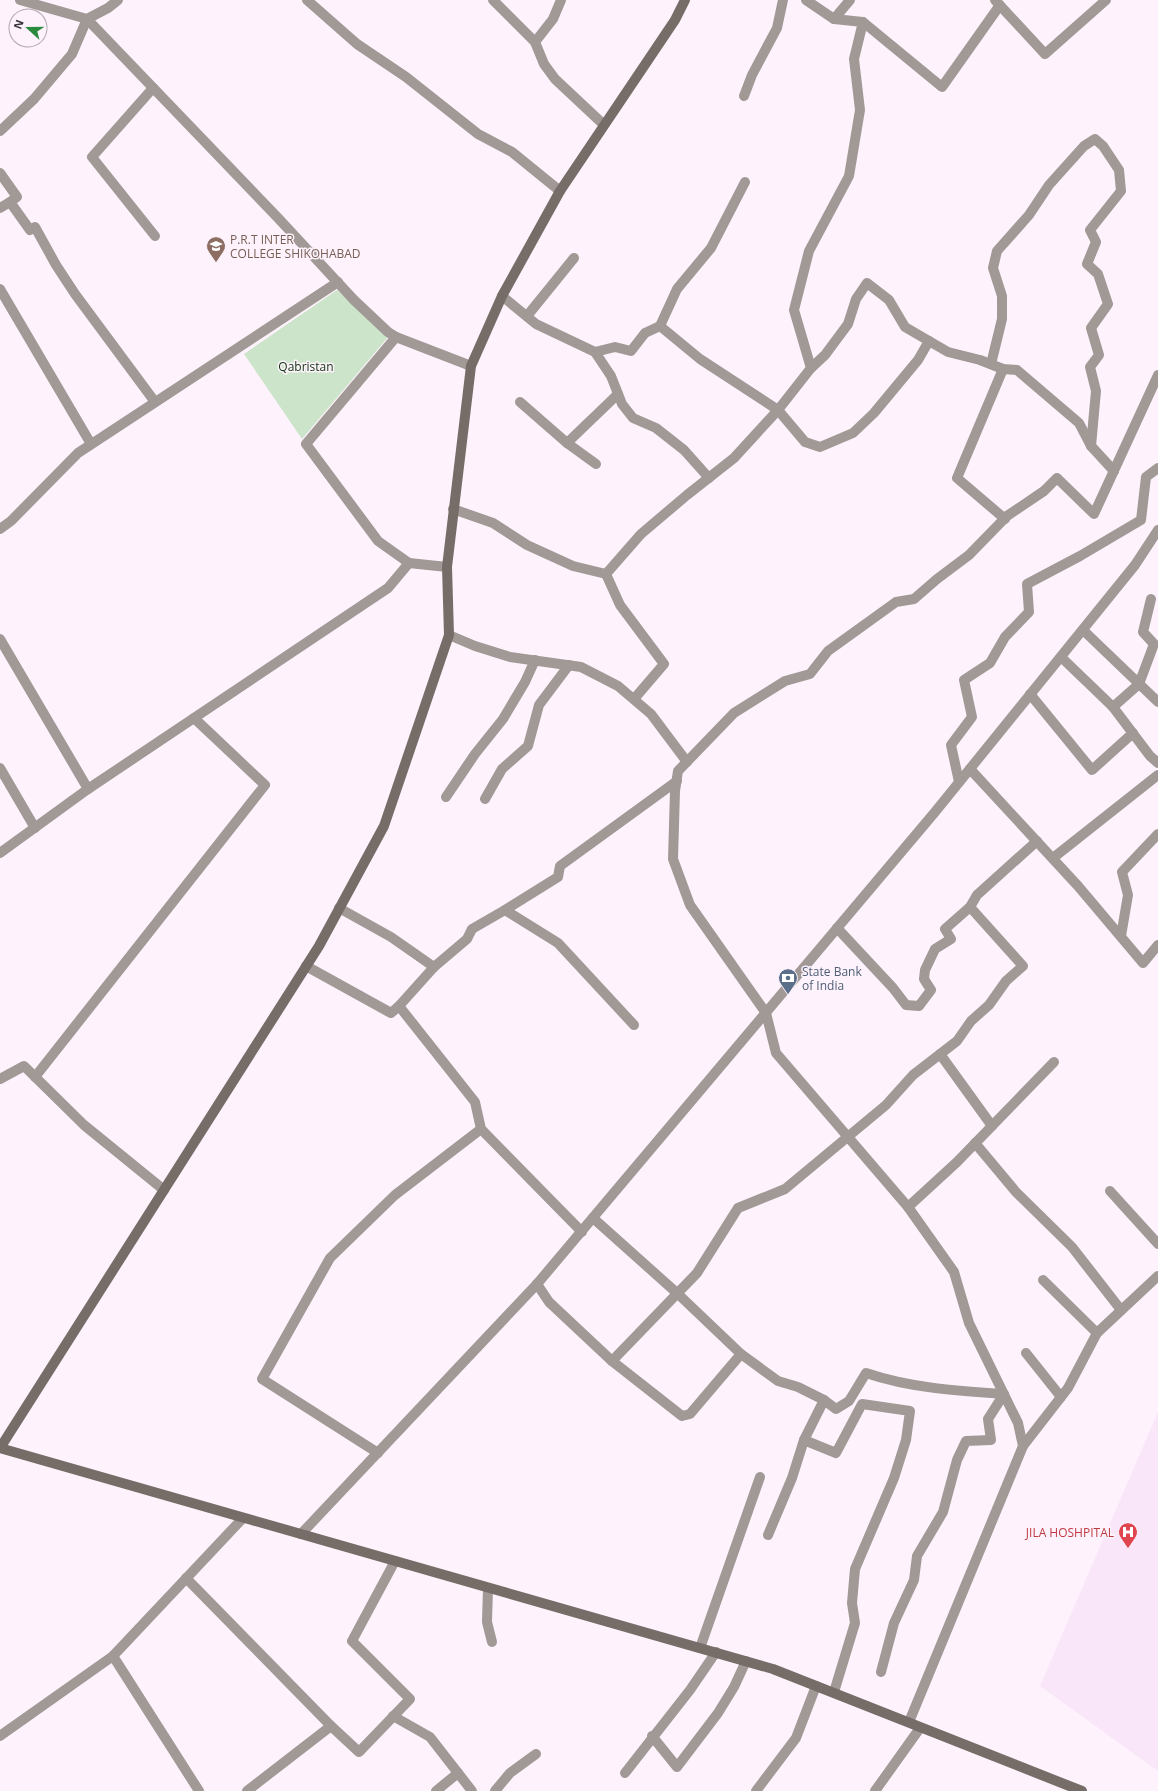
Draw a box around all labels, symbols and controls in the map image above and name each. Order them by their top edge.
north arrow [8,8,48,48]
text: N [10,17,27,31]
place label: P.R.T INTER COLLEGE SHIKOHABAD [230,231,361,262]
school or university icon: P.R.T INTER COLLEGE SHIKOHABAD [205,235,227,263]
park label: Qabristan [278,358,334,375]
place label: State Bank of India [802,963,862,994]
bank icon: State Bank of India [777,967,799,995]
hospital icon: JILA HOSHPITAL [1117,1521,1139,1549]
place label: JILA HOSHPITAL [1025,1524,1114,1541]

